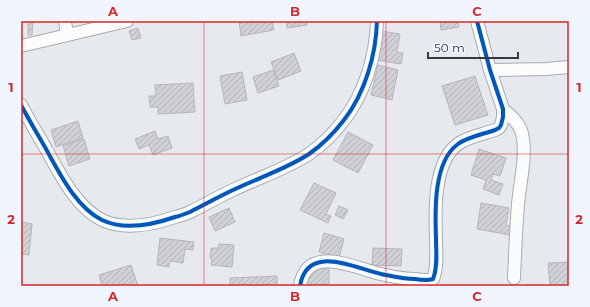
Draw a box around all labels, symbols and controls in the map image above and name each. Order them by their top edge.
text: A [107,3,119,19]
text: B [290,3,300,19]
text: C [472,3,482,19]
scale bar [428,34,518,60]
text: 50 m [434,40,465,55]
text: 1 [8,79,14,95]
text: 1 [576,79,582,95]
text: 2 [7,211,15,227]
text: 2 [575,211,583,227]
text: A [107,288,119,304]
text: B [290,288,300,304]
text: C [472,288,482,304]

